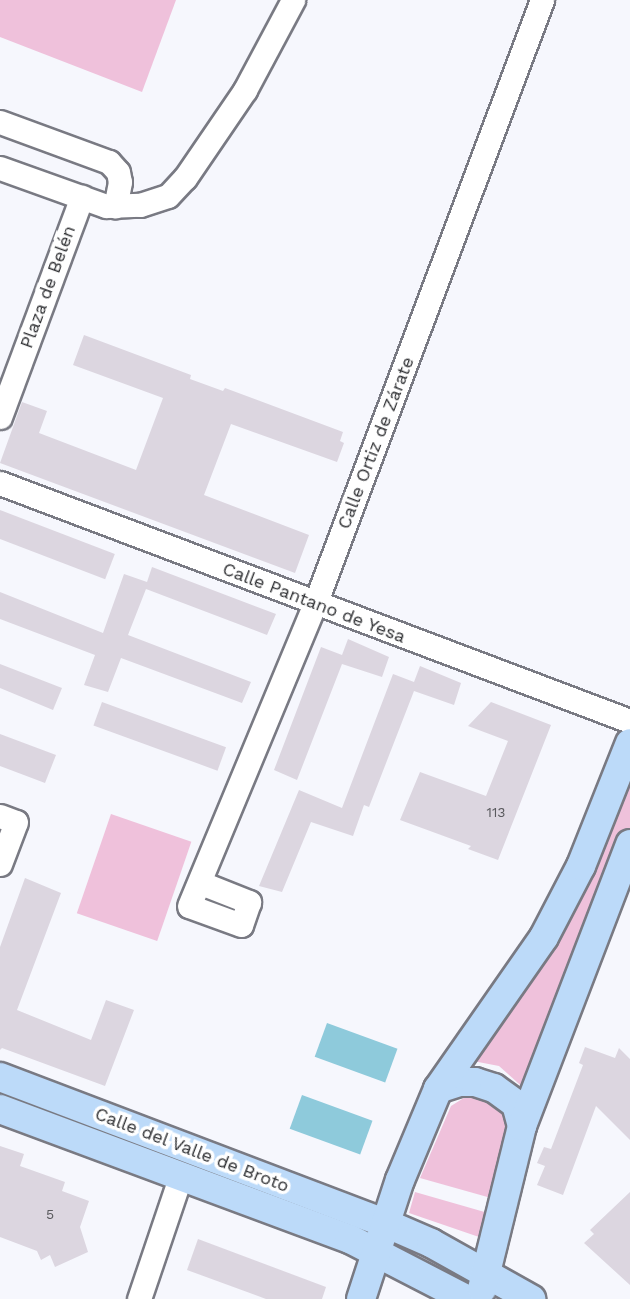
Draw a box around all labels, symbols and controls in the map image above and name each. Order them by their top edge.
street label: Plaza de Belén [16,222,80,352]
street label: Calle Ortiz de Zárate [333,354,419,532]
street label: Calle Pantano de Yesa [219,558,409,648]
house number: 113 [486,804,506,820]
street label: Calle del Valle de Broto [91,1103,293,1197]
house number: 5 [46,1206,54,1222]

